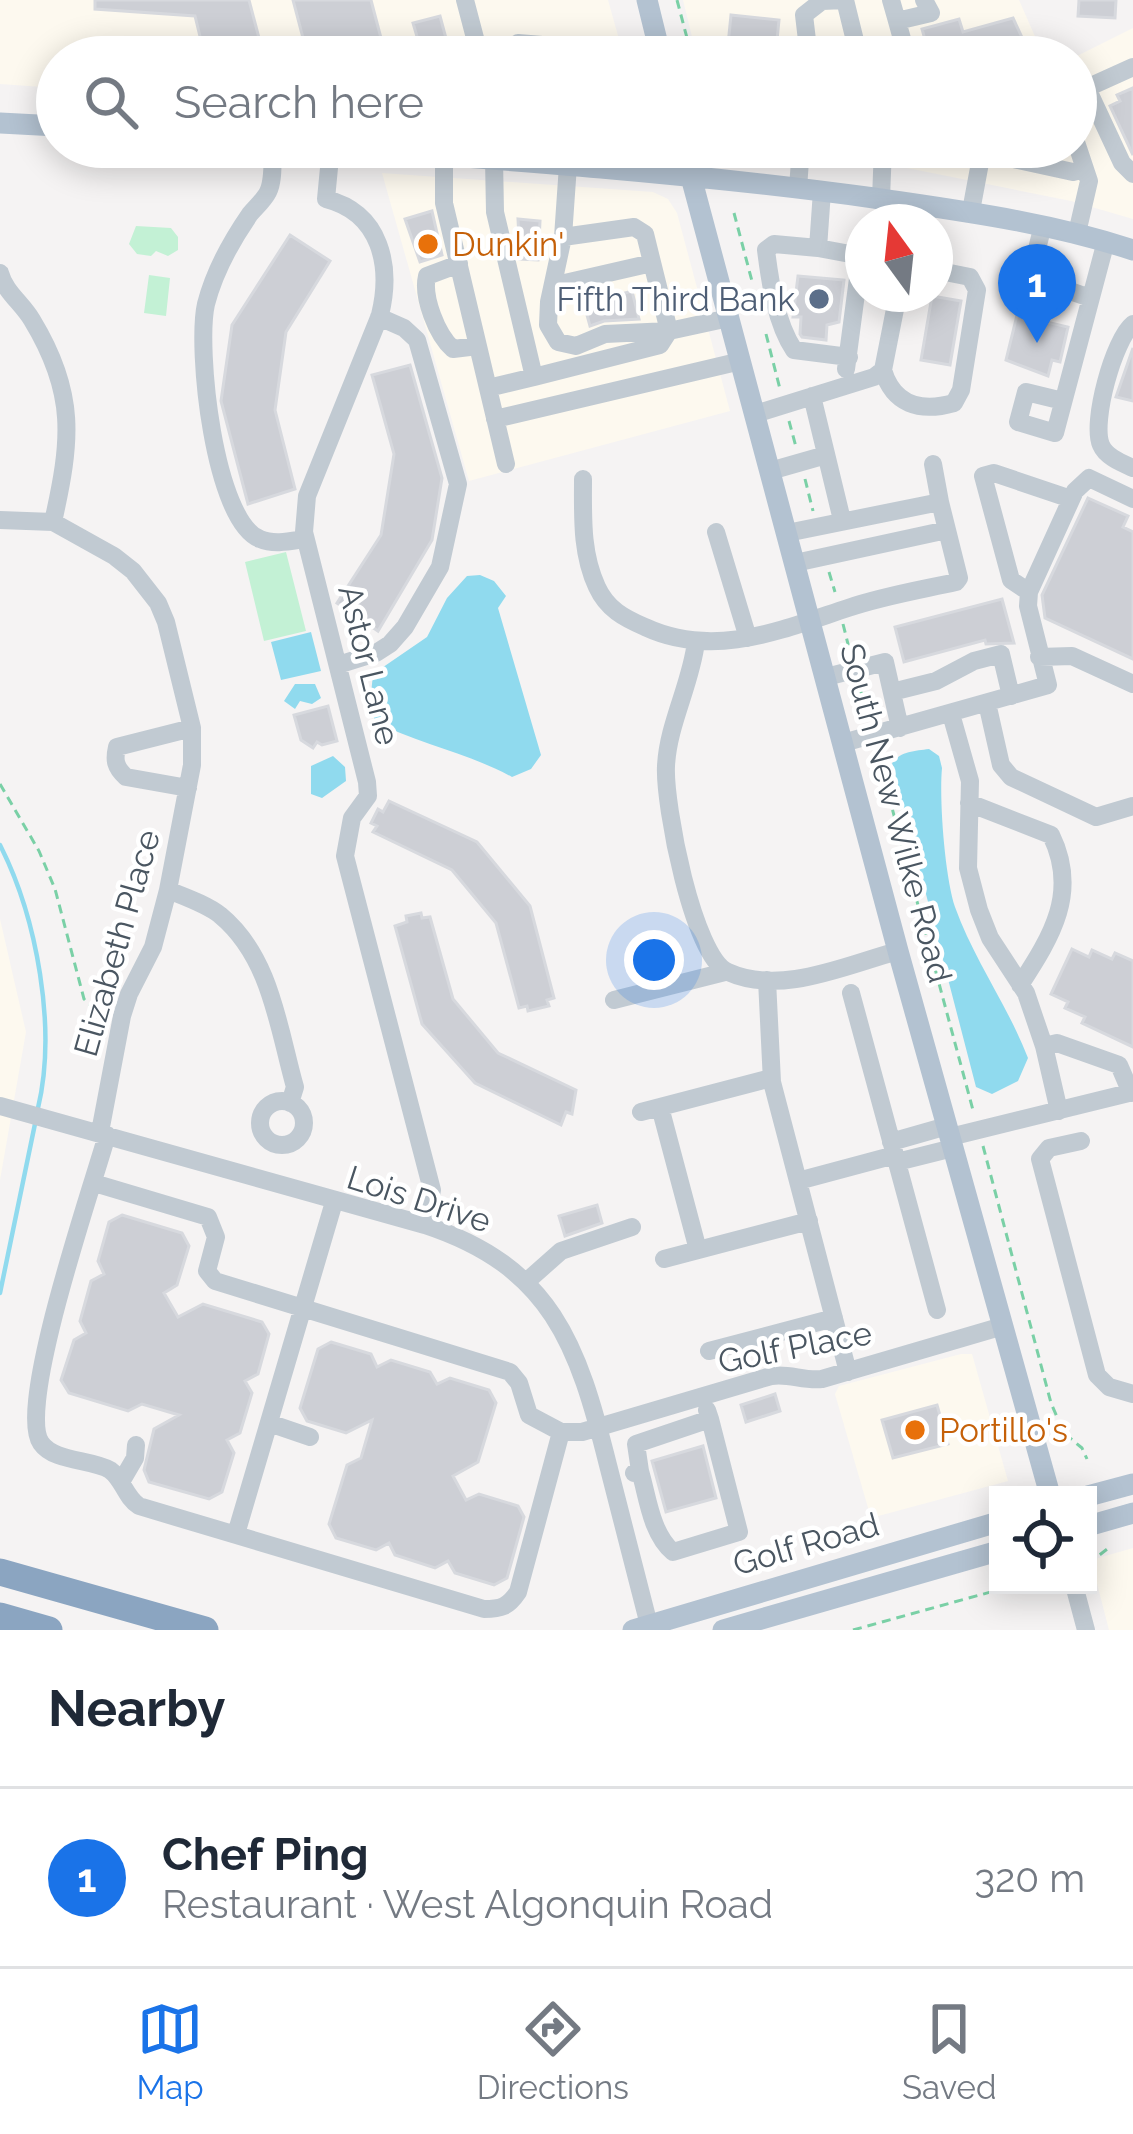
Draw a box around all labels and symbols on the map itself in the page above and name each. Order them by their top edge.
north arrow [845,204,953,312]
place label: Dunkin' [452,225,565,264]
marker: Dunkin' [415,231,441,257]
pin: 1 [998,244,1076,343]
place label: Fifth Third Bank [556,280,796,319]
marker: Fifth Third Bank [806,286,832,312]
street label: Astor Lane [330,581,408,749]
street label: South New Wilke Road [832,639,960,987]
street label: Elizabeth Place [66,825,168,1061]
your location [624,930,684,990]
street label: Lois Drive [342,1157,496,1241]
street label: Golf Place [715,1313,875,1381]
place label: Portillo's [939,1411,1068,1450]
marker: Portillo's [902,1417,928,1443]
street label: Golf Road [729,1505,883,1583]

